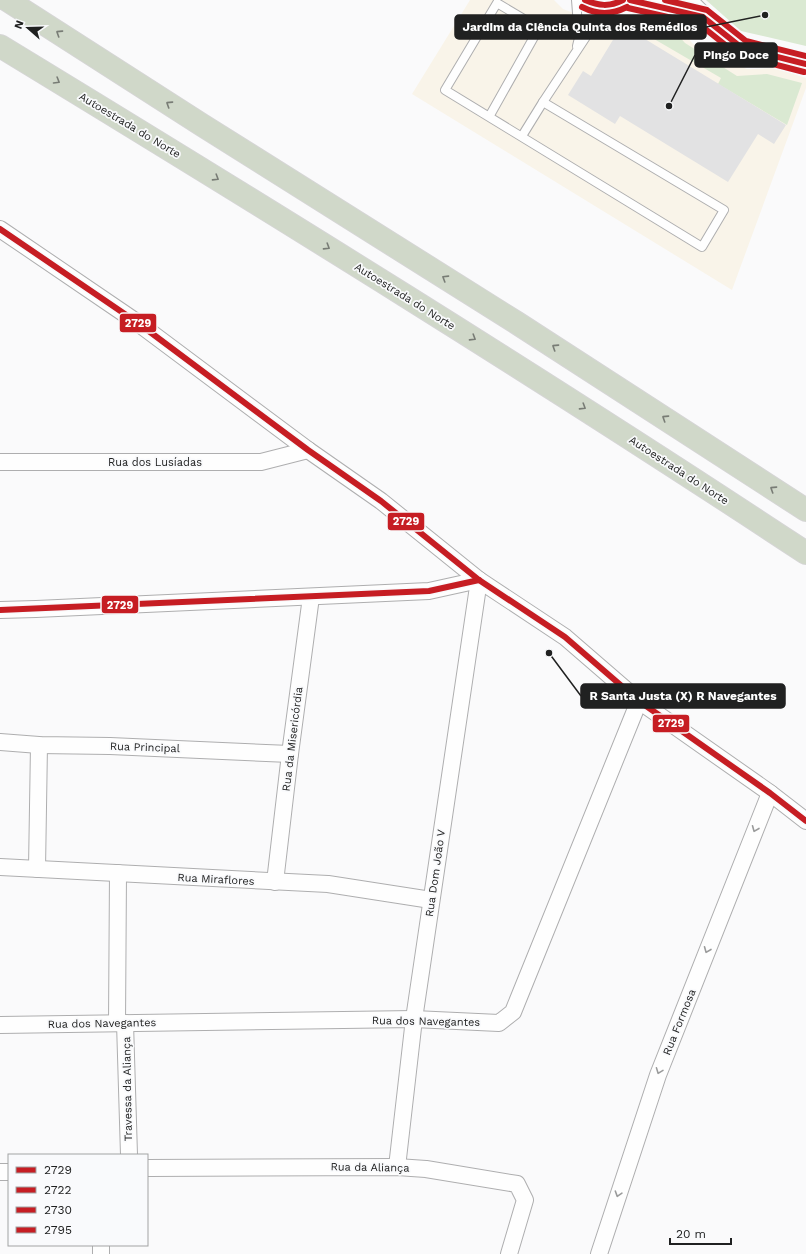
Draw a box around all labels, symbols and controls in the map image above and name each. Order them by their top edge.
north arrow [8,8,48,48]
callout: Jardim da Ciência Quinta dos Remédios [455,15,706,39]
text: N [12,19,27,31]
text: Jardim da Ciência Quinta dos Remédios [463,20,698,34]
one-way arrow [57,31,64,38]
callout: Pingo Doce [695,43,777,67]
text: Pingo Doce [703,48,769,62]
one-way arrow [53,76,60,84]
street label: Autoestrada do Norte [77,90,183,161]
one-way arrow [166,101,173,109]
one-way arrow [212,174,219,181]
one-way arrow [323,242,330,250]
street label: Autoestrada do Norte [352,260,457,333]
one-way arrow [443,276,450,283]
line badge: 2729 [119,313,157,333]
text: 2729 [125,317,151,330]
one-way arrow [469,333,476,340]
one-way arrow [552,345,559,352]
one-way arrow [579,402,586,410]
one-way arrow [662,415,669,422]
street label: Autoestrada do Norte [627,433,731,507]
street label: Rua dos Lusíadas [108,456,202,469]
one-way arrow [771,487,778,494]
line badge: 2729 [387,512,425,531]
text: 2729 [393,515,419,528]
line badge: 2729 [101,595,139,614]
text: 2729 [107,599,133,612]
callout: R Santa Justa (X) R Navegantes [581,684,785,708]
street label: Rua da Misericórdia [280,686,305,792]
text: R Santa Justa (X) R Navegantes [589,689,777,703]
line badge: 2729 [652,714,690,733]
text: 2729 [658,717,684,730]
street label: Rua Principal [110,740,181,755]
one-way arrow [752,825,760,833]
street label: Rua Dom João V [423,828,448,918]
street label: Rua Miraflores [177,871,255,888]
one-way arrow [704,946,712,954]
street label: Rua Formosa [660,987,699,1057]
street label: Rua dos Navegantes [372,1014,481,1029]
street label: Rua dos Navegantes [48,1016,157,1031]
street label: Travessa da Aliança [120,1036,135,1141]
one-way arrow [656,1067,664,1074]
legend [8,1154,148,1246]
street label: Rua da Aliança [330,1160,410,1175]
text: 2729 [44,1163,72,1177]
text: 2722 [44,1183,71,1197]
one-way arrow [614,1191,623,1198]
text: 2730 [44,1203,72,1217]
scale bar [670,1220,731,1246]
text: 2795 [44,1223,72,1237]
text: 20 m [676,1227,706,1241]

